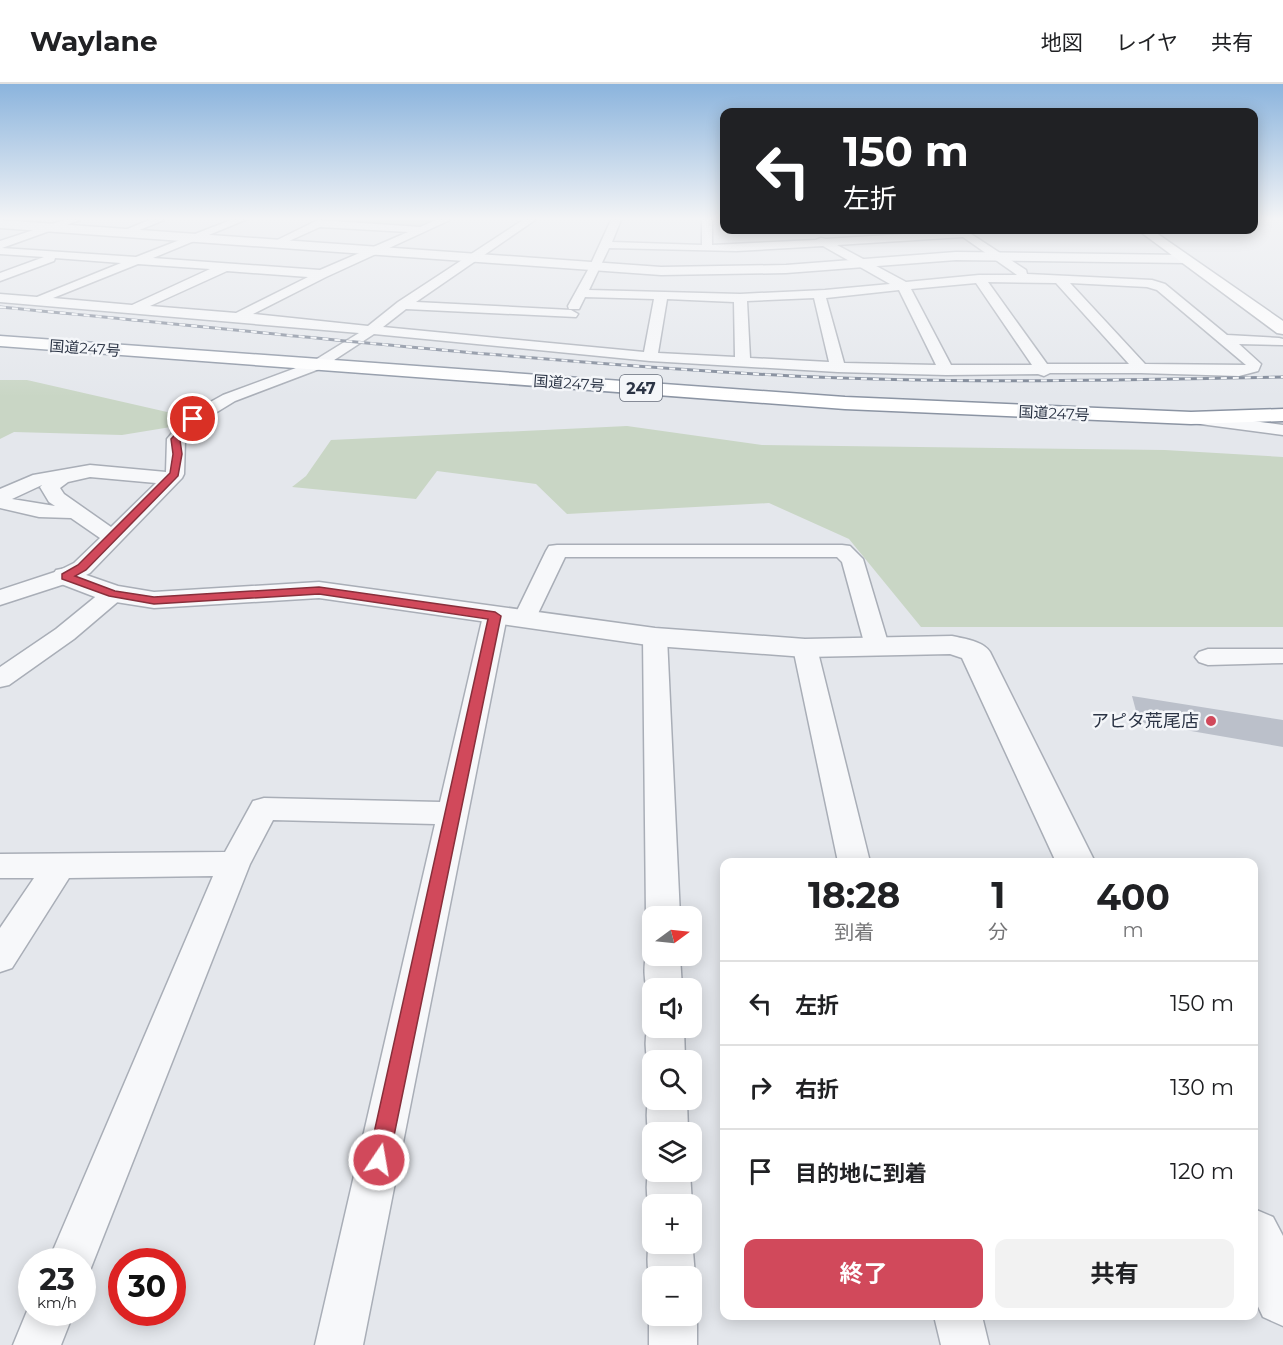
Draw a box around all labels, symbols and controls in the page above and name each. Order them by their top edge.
text: Waylane [30,24,158,58]
text: 地図 [1041,30,1083,55]
text: レイヤ [1116,30,1178,55]
text: 共有 [1211,30,1253,55]
text: 150 m [843,125,969,177]
icon: left [744,132,822,210]
text: 左折 [843,182,897,215]
street label: 国道247号 [49,336,121,360]
street label: 国道247号 [533,371,605,395]
road number: 247 [620,375,662,401]
pin [167,393,218,444]
icon: arrive [176,402,209,435]
street label: 国道247号 [1018,402,1090,424]
place label: アピタ荒尾店 [1091,710,1199,732]
marker: アピタ荒尾店 [1204,714,1218,728]
text: 18:28 [808,873,900,917]
text: 1 [991,873,1005,917]
text: 400 [1096,875,1170,919]
north arrow [642,906,702,966]
map controls [642,906,702,1326]
text: m [1123,918,1144,942]
text: 到着 [834,920,874,944]
text: 分 [988,920,1008,944]
button: sound [642,978,702,1038]
icon: left [744,987,777,1020]
text: 150 m [1170,990,1234,1017]
text: 左折 [795,992,839,1019]
button: search [642,1050,702,1110]
icon: right [744,1071,777,1104]
text: 130 m [1170,1074,1234,1101]
text: 右折 [795,1076,839,1103]
button: layers [642,1122,702,1182]
position arrow [347,1128,411,1192]
icon: arrive [744,1155,777,1188]
text: 120 m [1170,1158,1234,1185]
text: 目的地に到着 [795,1160,927,1187]
button: + [642,1194,702,1254]
button: 終了 [744,1239,983,1308]
button: 共有 [995,1239,1234,1308]
speed limit sign: 30 [108,1248,186,1326]
text: 23 [39,1261,75,1298]
button: − [642,1266,702,1326]
text: km/h [37,1293,77,1312]

